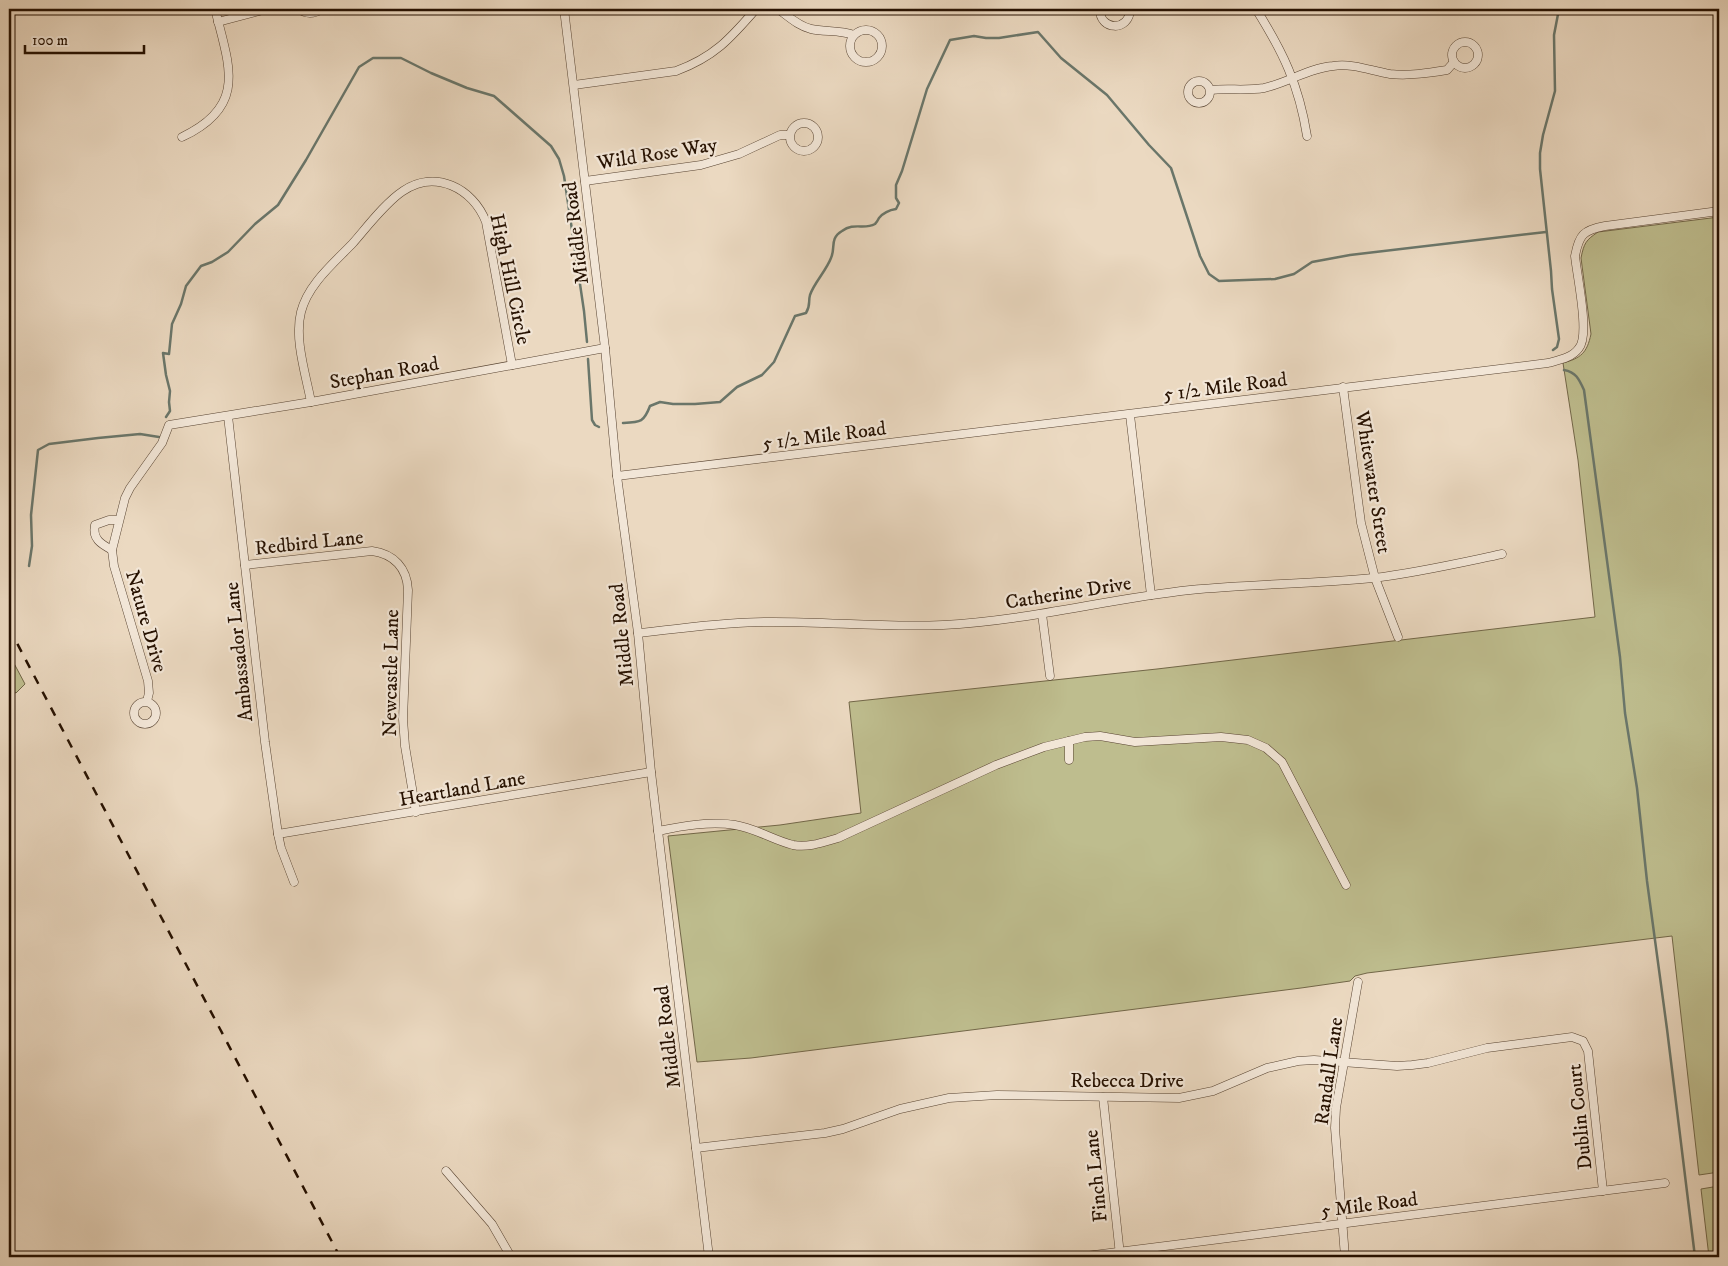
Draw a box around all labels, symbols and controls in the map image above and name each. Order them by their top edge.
scale bar [25,22,144,54]
text: 100 m [32,31,68,50]
street label: Wild Rose Way [595,133,719,176]
street label: Middle Road [558,180,595,286]
street label: High Hill Circle [483,212,536,347]
street label: Stephan Road [328,352,441,395]
street label: 5 1/2 Mile Road [1162,367,1289,407]
street label: Whitewater Street [1349,408,1396,555]
street label: 5 1/2 Mile Road [761,416,888,456]
street label: Redbird Lane [254,525,365,562]
street label: Nature Drive [119,567,172,675]
street label: Catherine Drive [1004,571,1133,616]
street label: Ambassador Lane [220,581,259,723]
street label: Middle Road [605,582,640,688]
street label: Newcastle Lane [378,609,405,737]
street label: Heartland Lane [397,766,527,813]
street label: Middle Road [650,984,687,1090]
street label: Randall Lane [1310,1016,1349,1127]
street label: Dublin Court [1563,1063,1598,1171]
street label: Rebecca Drive [1070,1069,1184,1094]
street label: Finch Lane [1079,1128,1114,1223]
street label: 5 Mile Road [1319,1187,1419,1224]

